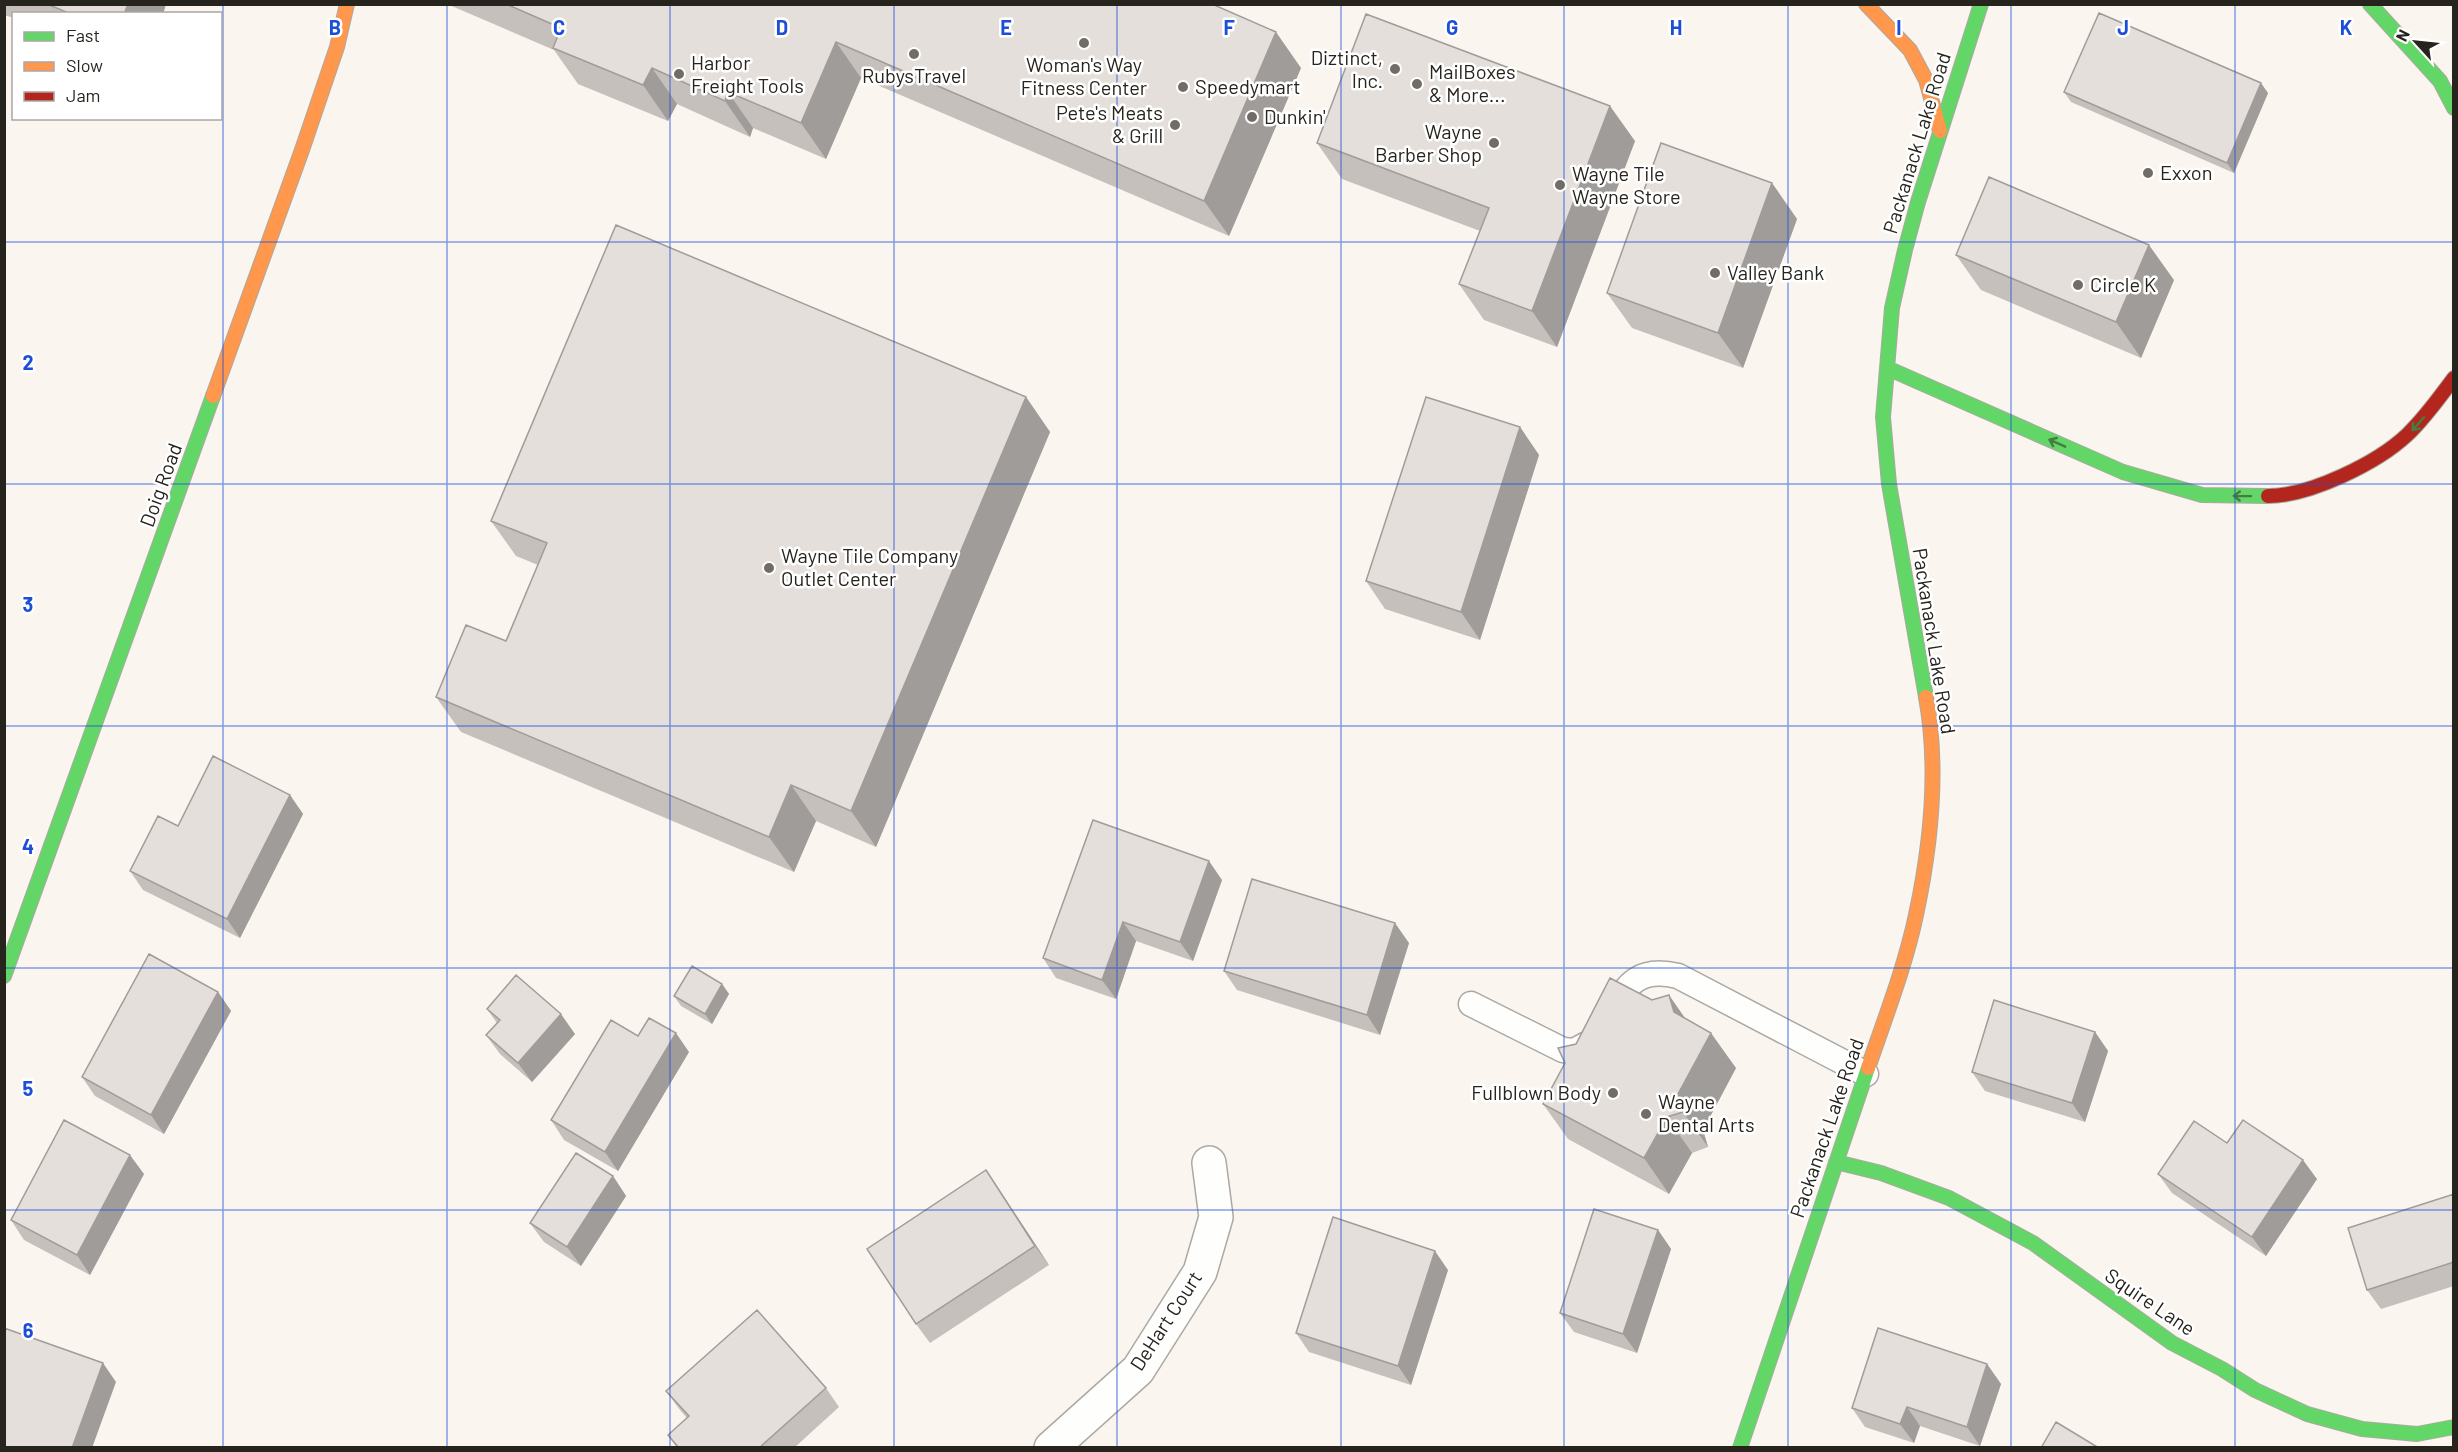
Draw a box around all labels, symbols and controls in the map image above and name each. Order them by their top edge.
legend [12,12,222,120]
north arrow [2386,12,2446,72]
text: B [329,15,341,39]
text: C [553,15,565,39]
text: D [776,15,788,39]
text: E [1000,15,1012,39]
text: F [1223,15,1235,39]
text: G [1446,15,1458,39]
text: H [1670,15,1682,39]
text: I [1896,15,1902,39]
text: J [2117,15,2129,39]
text: K [2340,15,2353,39]
text: Fast [66,24,100,46]
text: N [2391,26,2413,44]
marker: Woman's Way Fitness Center [1077,36,1091,50]
place label: Diztinct, Inc. [1311,45,1383,92]
marker: RubysTravel [907,47,921,61]
street label: Packanack Lake Road [1877,49,1955,236]
place label: Harbor Freight Tools [691,50,804,97]
place label: Woman's Way Fitness Center [1021,52,1147,99]
text: Slow [66,54,103,76]
place label: MailBoxes & More... [1429,59,1516,106]
marker: Diztinct, Inc. [1388,62,1402,76]
place label: RubysTravel [862,63,966,87]
marker: Harbor Freight Tools [672,67,686,81]
place label: Speedymart [1195,74,1301,98]
marker: MailBoxes & More... [1410,77,1424,91]
marker: Speedymart [1176,80,1190,94]
text: Jam [66,84,100,106]
place label: Pete's Meats & Grill [1056,100,1163,147]
place label: Dunkin' [1264,104,1326,128]
marker: Dunkin' [1245,110,1259,124]
marker: Pete's Meats & Grill [1168,118,1182,132]
place label: Wayne Barber Shop [1375,119,1482,166]
marker: Wayne Barber Shop [1487,136,1501,150]
place label: Exxon [2160,160,2212,184]
place label: Wayne Tile Wayne Store [1572,161,1681,208]
marker: Exxon [2141,166,2155,180]
marker: Wayne Tile Wayne Store [1553,178,1567,192]
place label: Valley Bank [1727,260,1824,284]
marker: Valley Bank [1708,266,1722,280]
place label: Circle K [2090,272,2156,296]
marker: Circle K [2071,278,2085,292]
text: 2 [22,350,34,374]
one-way arrow [2411,416,2425,431]
one-way arrow [2048,437,2066,448]
street label: Doig Road [134,440,186,530]
one-way arrow [2233,490,2253,501]
place label: Wayne Tile Company Outlet Center [781,543,958,590]
street label: Packanack Lake Road [1908,546,1962,736]
marker: Wayne Tile Company Outlet Center [762,561,776,575]
text: 3 [23,592,33,616]
text: 4 [22,834,34,858]
street label: Packanack Lake Road [1784,1035,1868,1220]
text: 5 [23,1076,34,1100]
place label: Fullblown Body [1471,1080,1601,1104]
marker: Fullblown Body [1606,1086,1620,1100]
place label: Wayne Dental Arts [1658,1089,1755,1136]
marker: Wayne Dental Arts [1639,1107,1653,1121]
street label: Squire Lane [2101,1262,2200,1340]
street label: DeHart Court [1124,1266,1206,1375]
text: 6 [23,1318,34,1342]

